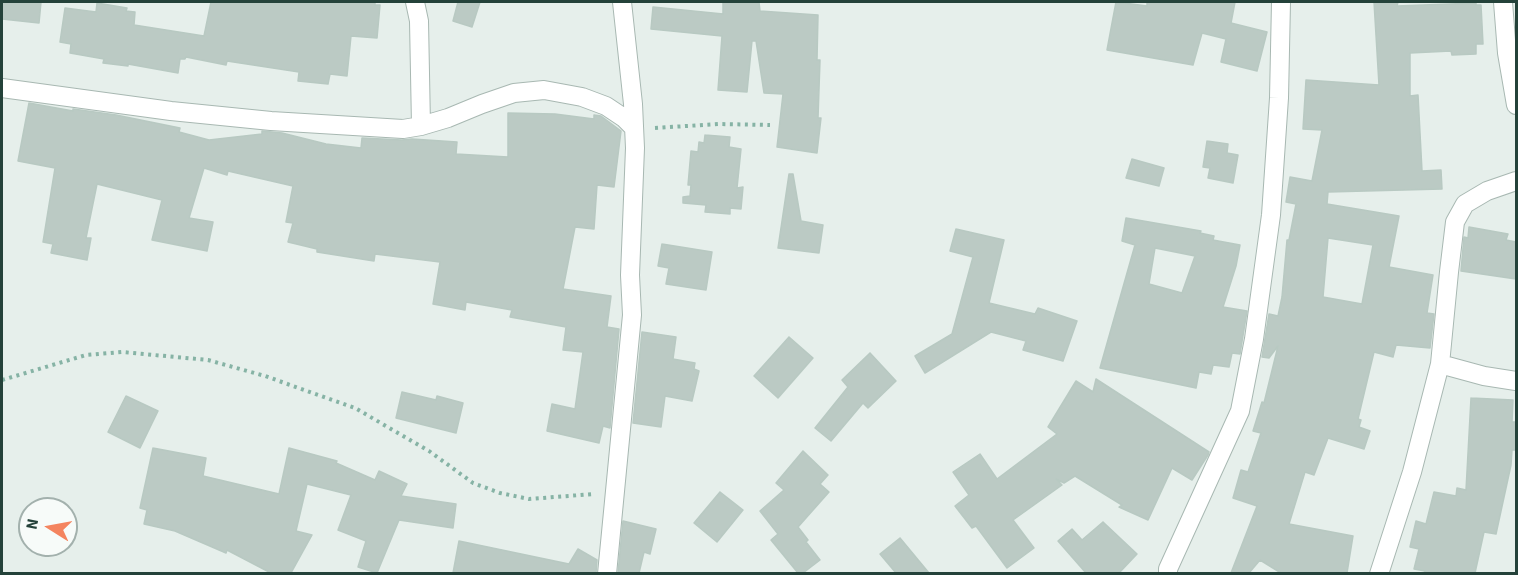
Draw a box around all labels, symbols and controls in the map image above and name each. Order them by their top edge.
north arrow [18,497,78,557]
text: N [20,517,44,531]

